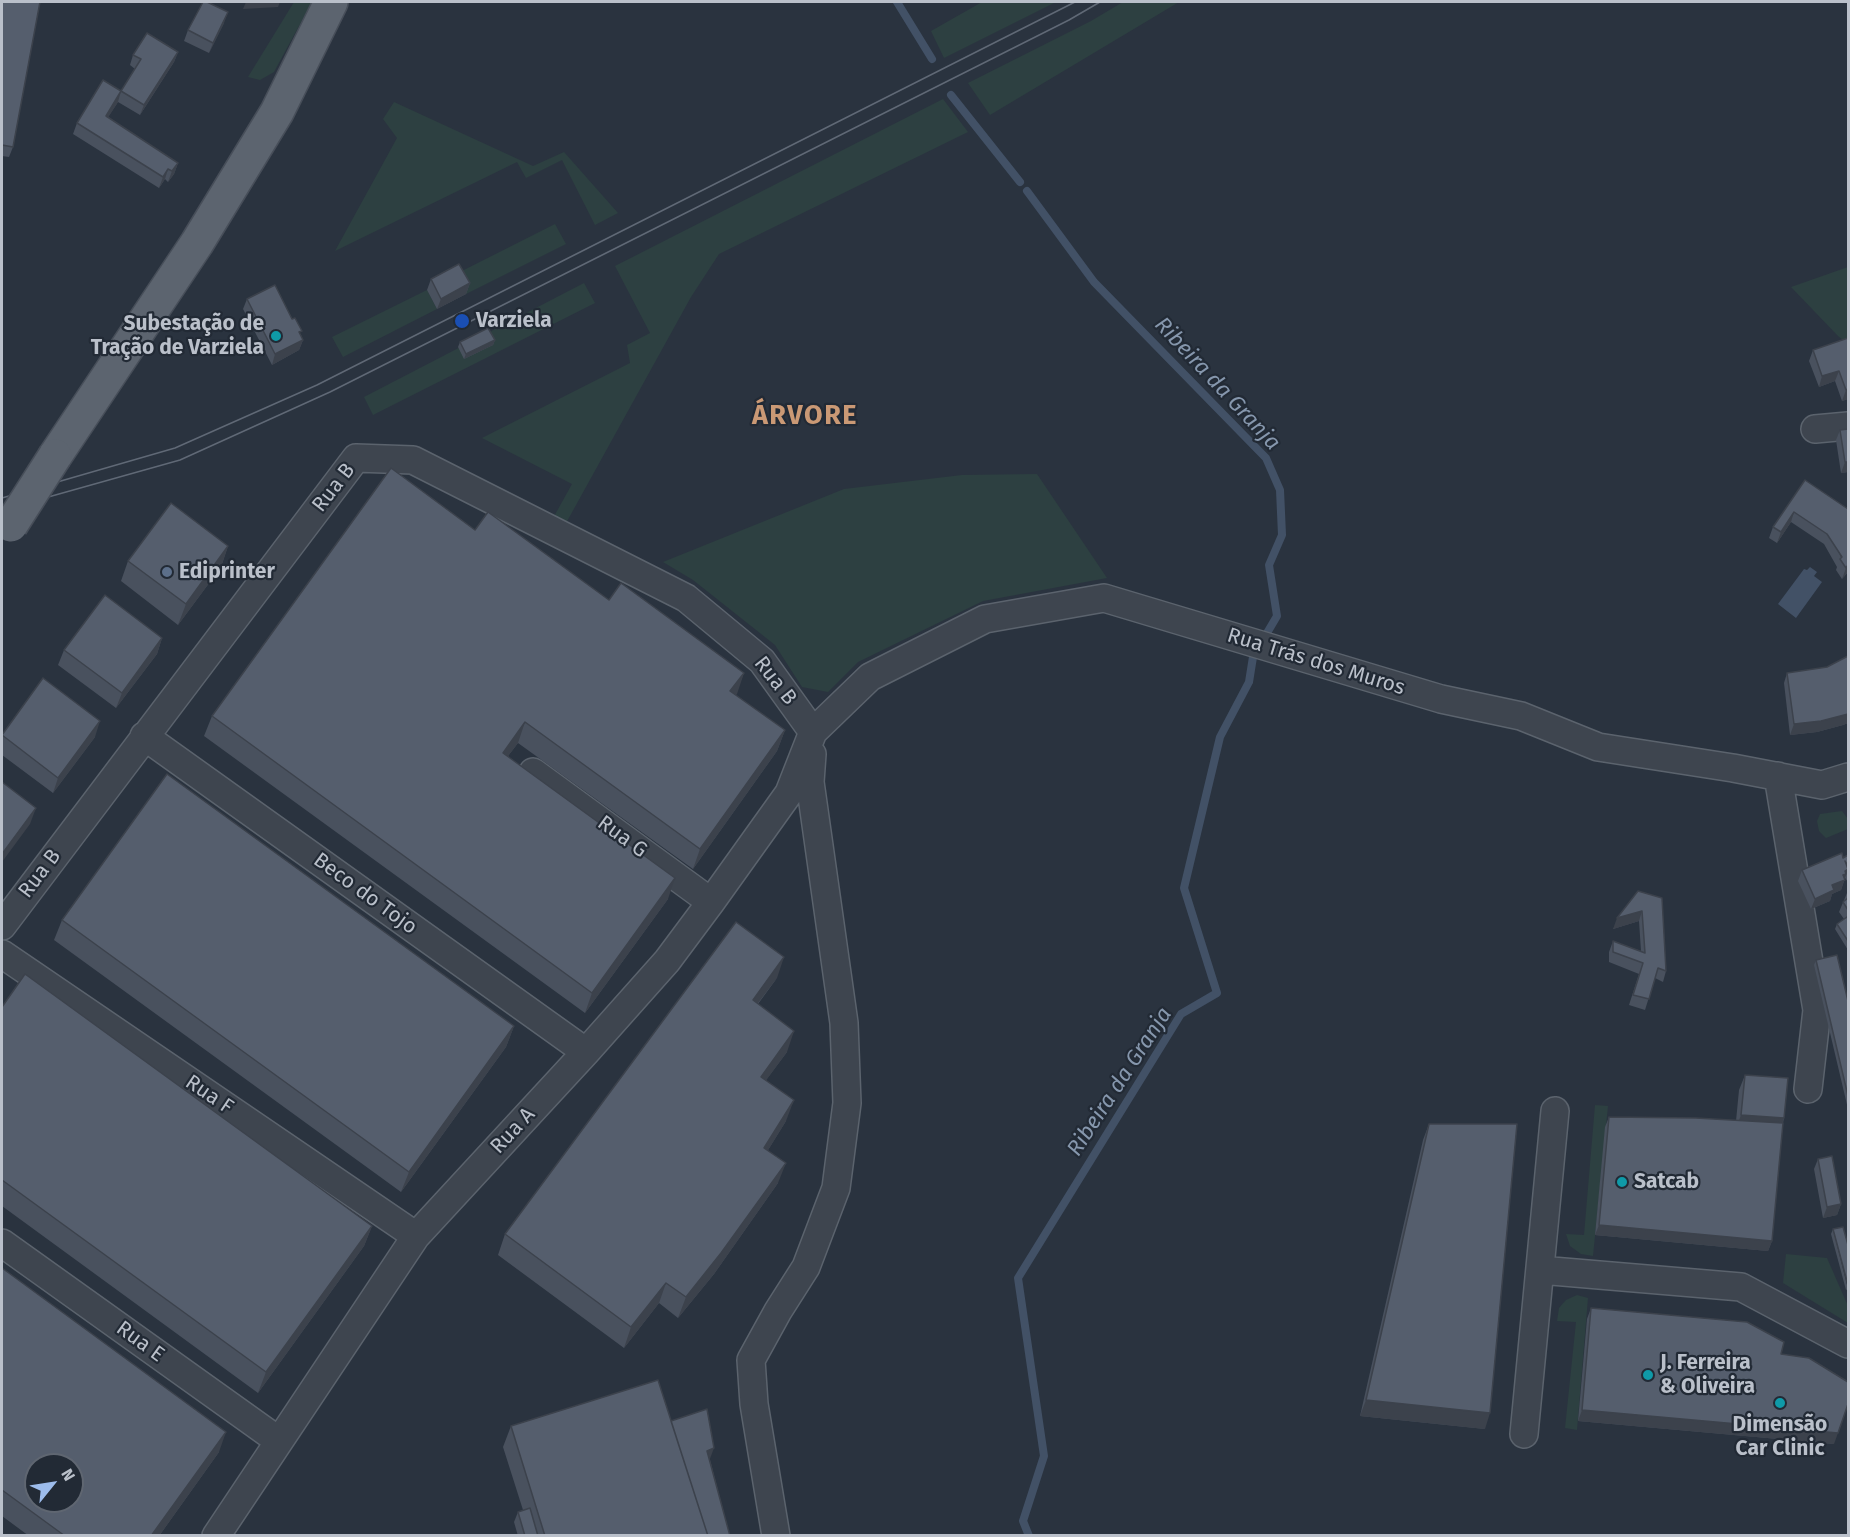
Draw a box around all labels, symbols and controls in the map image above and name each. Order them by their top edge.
place label: Varziela [476,308,552,334]
place label: Subestação de Tração de Varziela [91,311,264,361]
marker: Varziela [453,312,471,330]
water label: Ribeira da Granja [1149,312,1285,456]
marker: Subestação de Tração de Varziela [269,329,283,343]
district label: ÁRVORE [752,400,858,432]
street label: Rua B [307,459,361,517]
place label: Ediprinter [179,559,275,585]
marker: Ediprinter [160,565,174,579]
street label: Rua Trás dos Muros [1224,623,1408,701]
street label: Rua B [748,652,802,710]
street label: Rua G [592,811,652,863]
street label: Rua B [13,845,67,903]
street label: Beco do Tojo [308,848,422,940]
water label: Ribeira da Granja [1062,1003,1178,1161]
street label: Rua F [180,1070,238,1120]
street label: Rua A [485,1103,541,1159]
place label: Satcab [1634,1169,1699,1195]
marker: Satcab [1615,1175,1629,1189]
street label: Rua E [111,1316,169,1368]
place label: J. Ferreira & Oliveira [1660,1350,1755,1400]
marker: J. Ferreira & Oliveira [1641,1368,1655,1382]
marker: Dimensão Car Clinic [1773,1396,1787,1410]
place label: Dimensão Car Clinic [1733,1412,1827,1462]
north arrow [24,1453,84,1513]
text: N [57,1465,79,1484]

